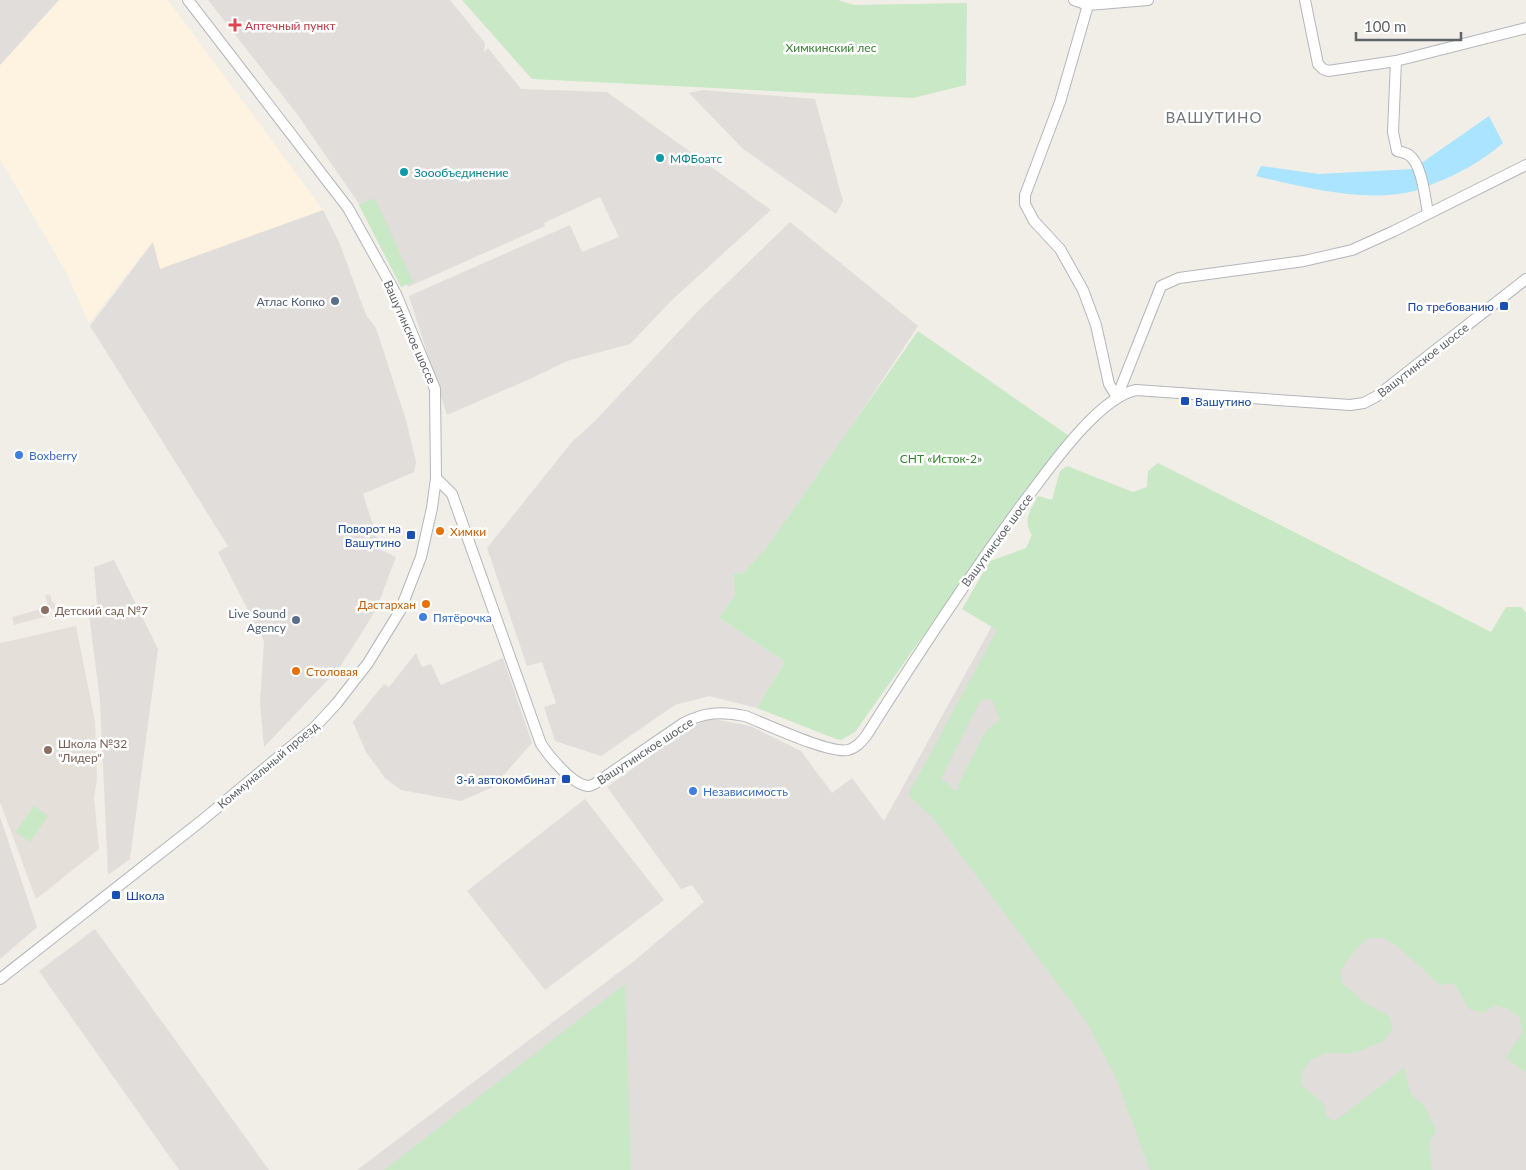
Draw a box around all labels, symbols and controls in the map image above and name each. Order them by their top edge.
scale bar [1356,10,1461,42]
text: 100 m [1364,17,1406,35]
place label: Аптечный пункт [245,18,336,33]
marker: Аптечный пункт [229,19,241,31]
park label: Химкинский лес [786,40,877,55]
district label: ВАШУТИНО [1166,108,1262,126]
place label: МФБоатс [670,151,722,166]
marker: МФБоатс [654,152,666,164]
place label: Зоообъединение [414,165,509,180]
marker: Зоообъединение [398,166,410,178]
street label: Вашутинское шоссе [380,278,440,386]
place label: Атлас Копко [256,294,325,309]
marker: Атлас Копко [329,295,341,307]
place label: По требованию [1408,299,1494,314]
marker: По требованию [1498,300,1510,312]
street label: Вашутинское шоссе [1374,320,1472,400]
place label: Вашутино [1195,394,1251,409]
marker: Вашутино [1179,395,1191,407]
place label: Boxberry [29,448,78,463]
marker: Boxberry [13,449,25,461]
park label: СНТ «Исток-2» [900,451,982,466]
street label: Вашутинское шоссе [958,490,1036,590]
place label: Поворот на Вашутино [338,521,401,550]
place label: Химки [450,524,486,539]
marker: Химки [434,525,446,537]
marker: Поворот на Вашутино [405,529,417,541]
place label: Дастархан [358,597,416,612]
marker: Дастархан [420,598,432,610]
place label: Детский сад №7 [55,603,148,618]
marker: Детский сад №7 [39,604,51,616]
place label: Live Sound Agency [228,606,287,635]
place label: Пятёрочка [433,610,492,625]
marker: Пятёрочка [417,611,429,623]
marker: Live Sound Agency [290,614,302,626]
place label: Столовая [306,664,358,679]
marker: Столовая [290,665,302,677]
street label: Вашутинское шоссе [594,714,696,788]
street label: Коммунальный проезд [214,718,322,812]
place label: Школа №32 "Лидер" [58,736,127,765]
marker: Школа №32 "Лидер" [42,744,54,756]
place label: 3-й автокомбинат [456,772,556,787]
marker: 3-й автокомбинат [560,773,572,785]
place label: Независимость [703,784,788,799]
marker: Независимость [687,785,699,797]
place label: Школа [126,888,164,903]
marker: Школа [110,889,122,901]

